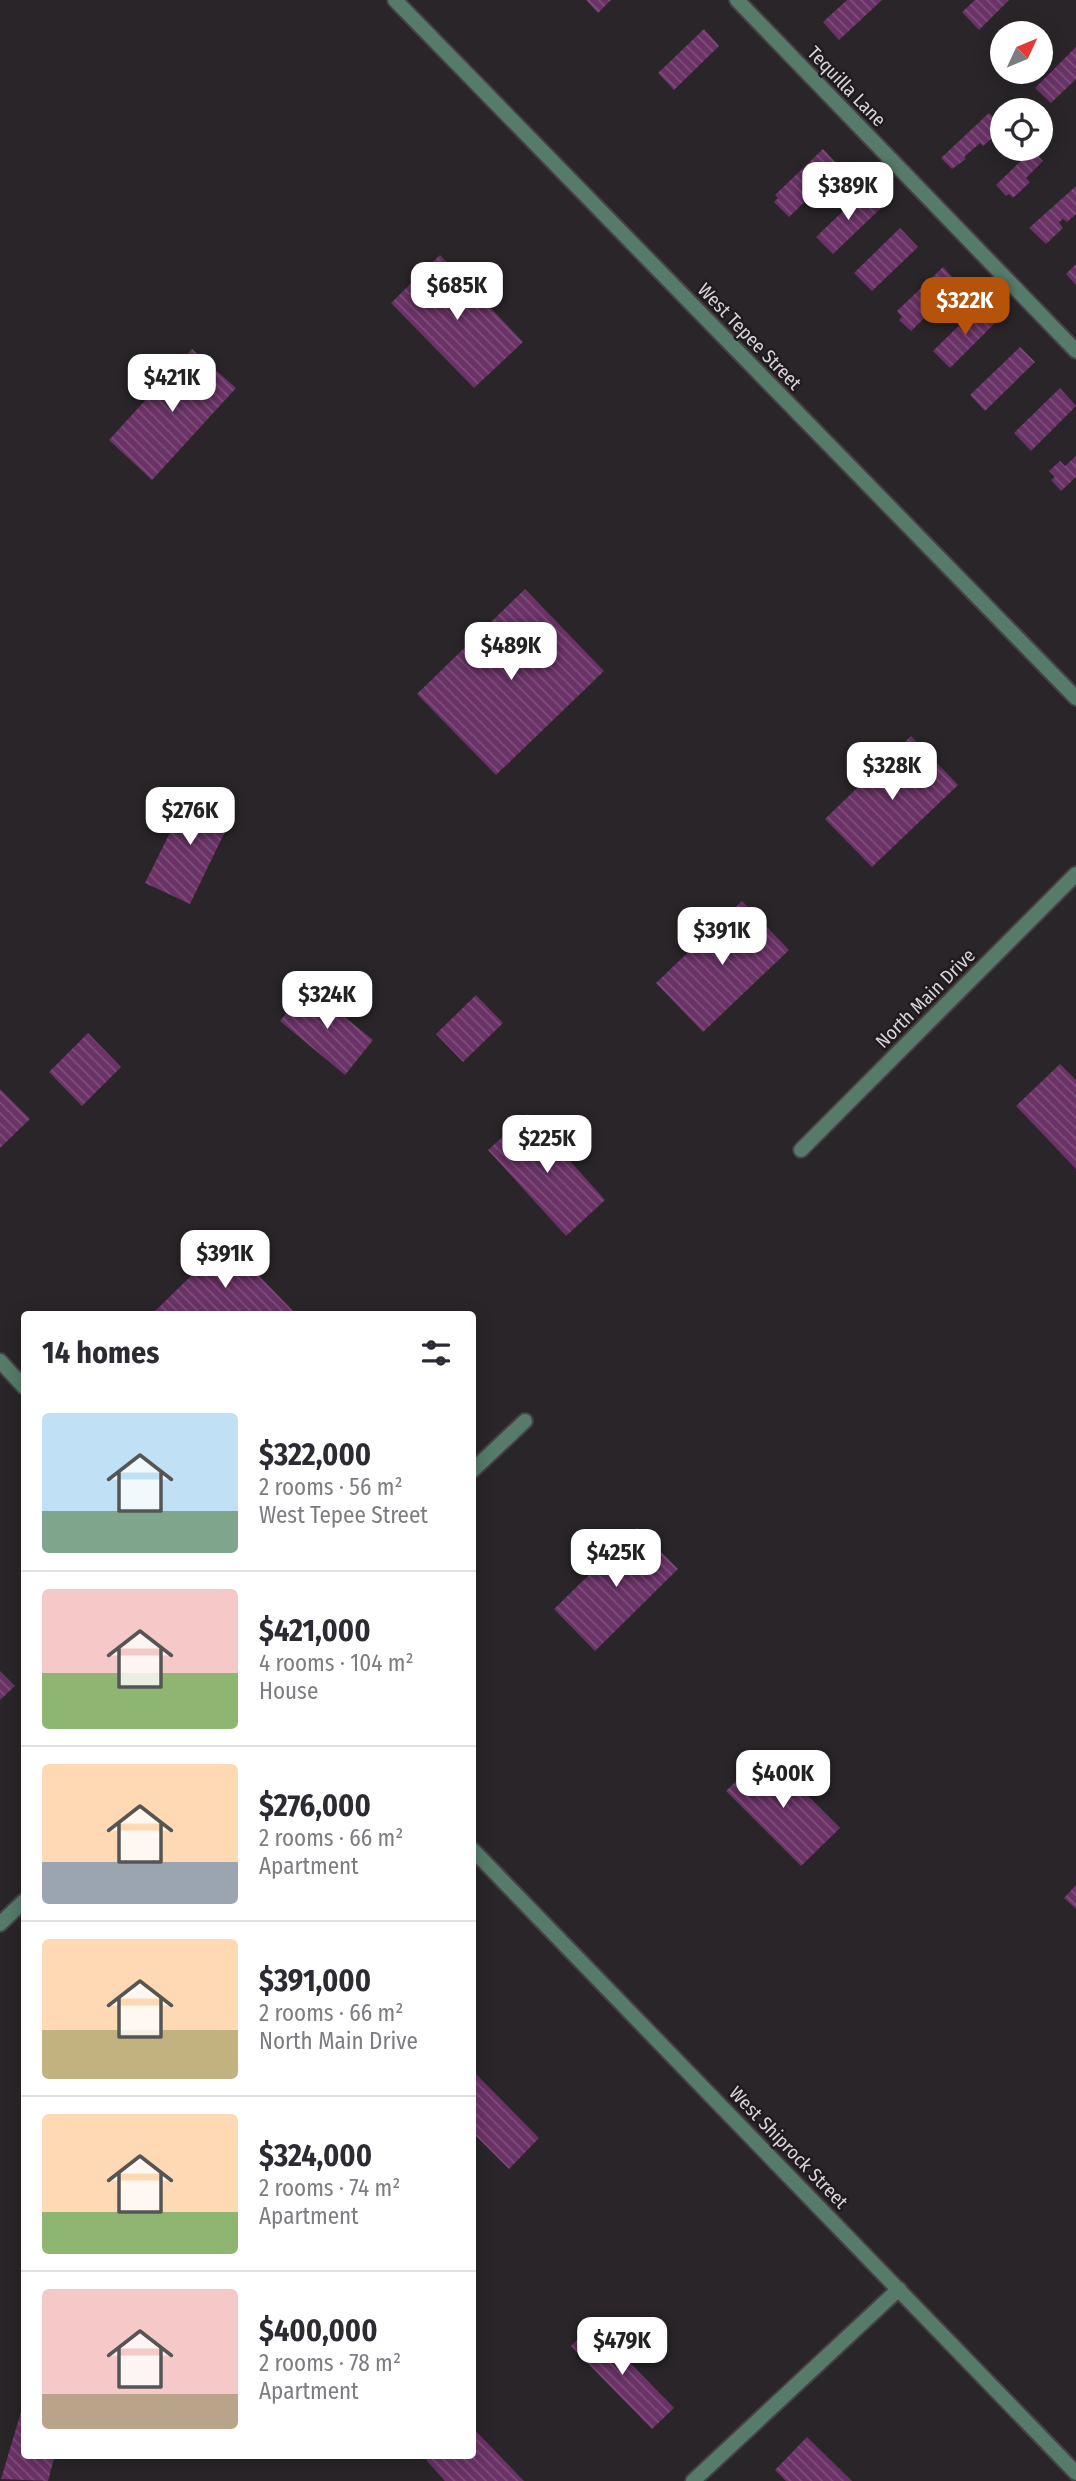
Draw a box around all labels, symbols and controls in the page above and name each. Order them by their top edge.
north arrow [990,21,1054,84]
map controls [990,21,1053,161]
street label: Tequilla Lane [803,41,891,131]
button: locate [990,98,1053,161]
pin: $389K [799,162,897,222]
text: $389K [818,171,878,199]
pin: $685K [408,262,506,322]
text: $685K [427,271,487,299]
street label: West Tepee Street [693,278,807,395]
pin: $322K [916,278,1014,337]
text: $322K [937,286,993,314]
pin: $421K [123,354,221,414]
text: $421K [144,363,200,391]
pin: $489K [462,622,560,682]
text: $489K [481,631,541,659]
pin: $328K [843,742,941,802]
text: $328K [863,751,921,779]
pin: $276K [141,788,239,847]
text: $276K [162,796,218,824]
pin: $391K [673,908,771,967]
text: $391K [694,916,750,944]
street label: North Main Drive [871,944,980,1053]
pin: $324K [278,972,376,1031]
text: $324K [298,980,356,1008]
pin: $225K [498,1116,596,1175]
text: $225K [518,1124,576,1152]
pin: $391K [176,1230,274,1290]
text: $391K [197,1239,253,1267]
icon: filters [417,1334,455,1372]
text: 14 homes [42,1335,159,1371]
text: $322,000 [259,1437,371,1473]
icon: home [98,1441,182,1525]
text: 2 rooms · 56 m² [259,1473,403,1501]
text: West Tepee Street [259,1501,428,1529]
pin: $425K [567,1530,665,1589]
text: $425K [587,1538,645,1566]
text: $421,000 [259,1613,371,1649]
icon: home [98,1617,182,1701]
text: 4 rooms · 104 m² [259,1649,414,1677]
text: House [259,1677,318,1705]
pin: $400K [734,1750,832,1810]
text: $400K [752,1759,814,1787]
text: $276,000 [259,1788,371,1824]
icon: home [98,1792,182,1876]
text: 2 rooms · 66 m² [259,1824,403,1852]
text: Apartment [259,1852,359,1880]
text: $391,000 [259,1963,371,1999]
icon: home [98,1967,182,2051]
text: 2 rooms · 66 m² [259,1999,403,2027]
text: North Main Drive [259,2027,418,2055]
street label: West Shiprock Street [725,2082,853,2214]
text: $324,000 [259,2138,372,2174]
icon: home [98,2142,182,2226]
text: 2 rooms · 74 m² [259,2174,400,2202]
text: Apartment [259,2202,359,2230]
text: $400,000 [259,2313,378,2349]
icon: home [98,2317,182,2401]
pin: $479K [573,2318,671,2377]
text: $479K [593,2326,651,2354]
text: 2 rooms · 78 m² [259,2349,401,2377]
text: Apartment [259,2377,359,2405]

